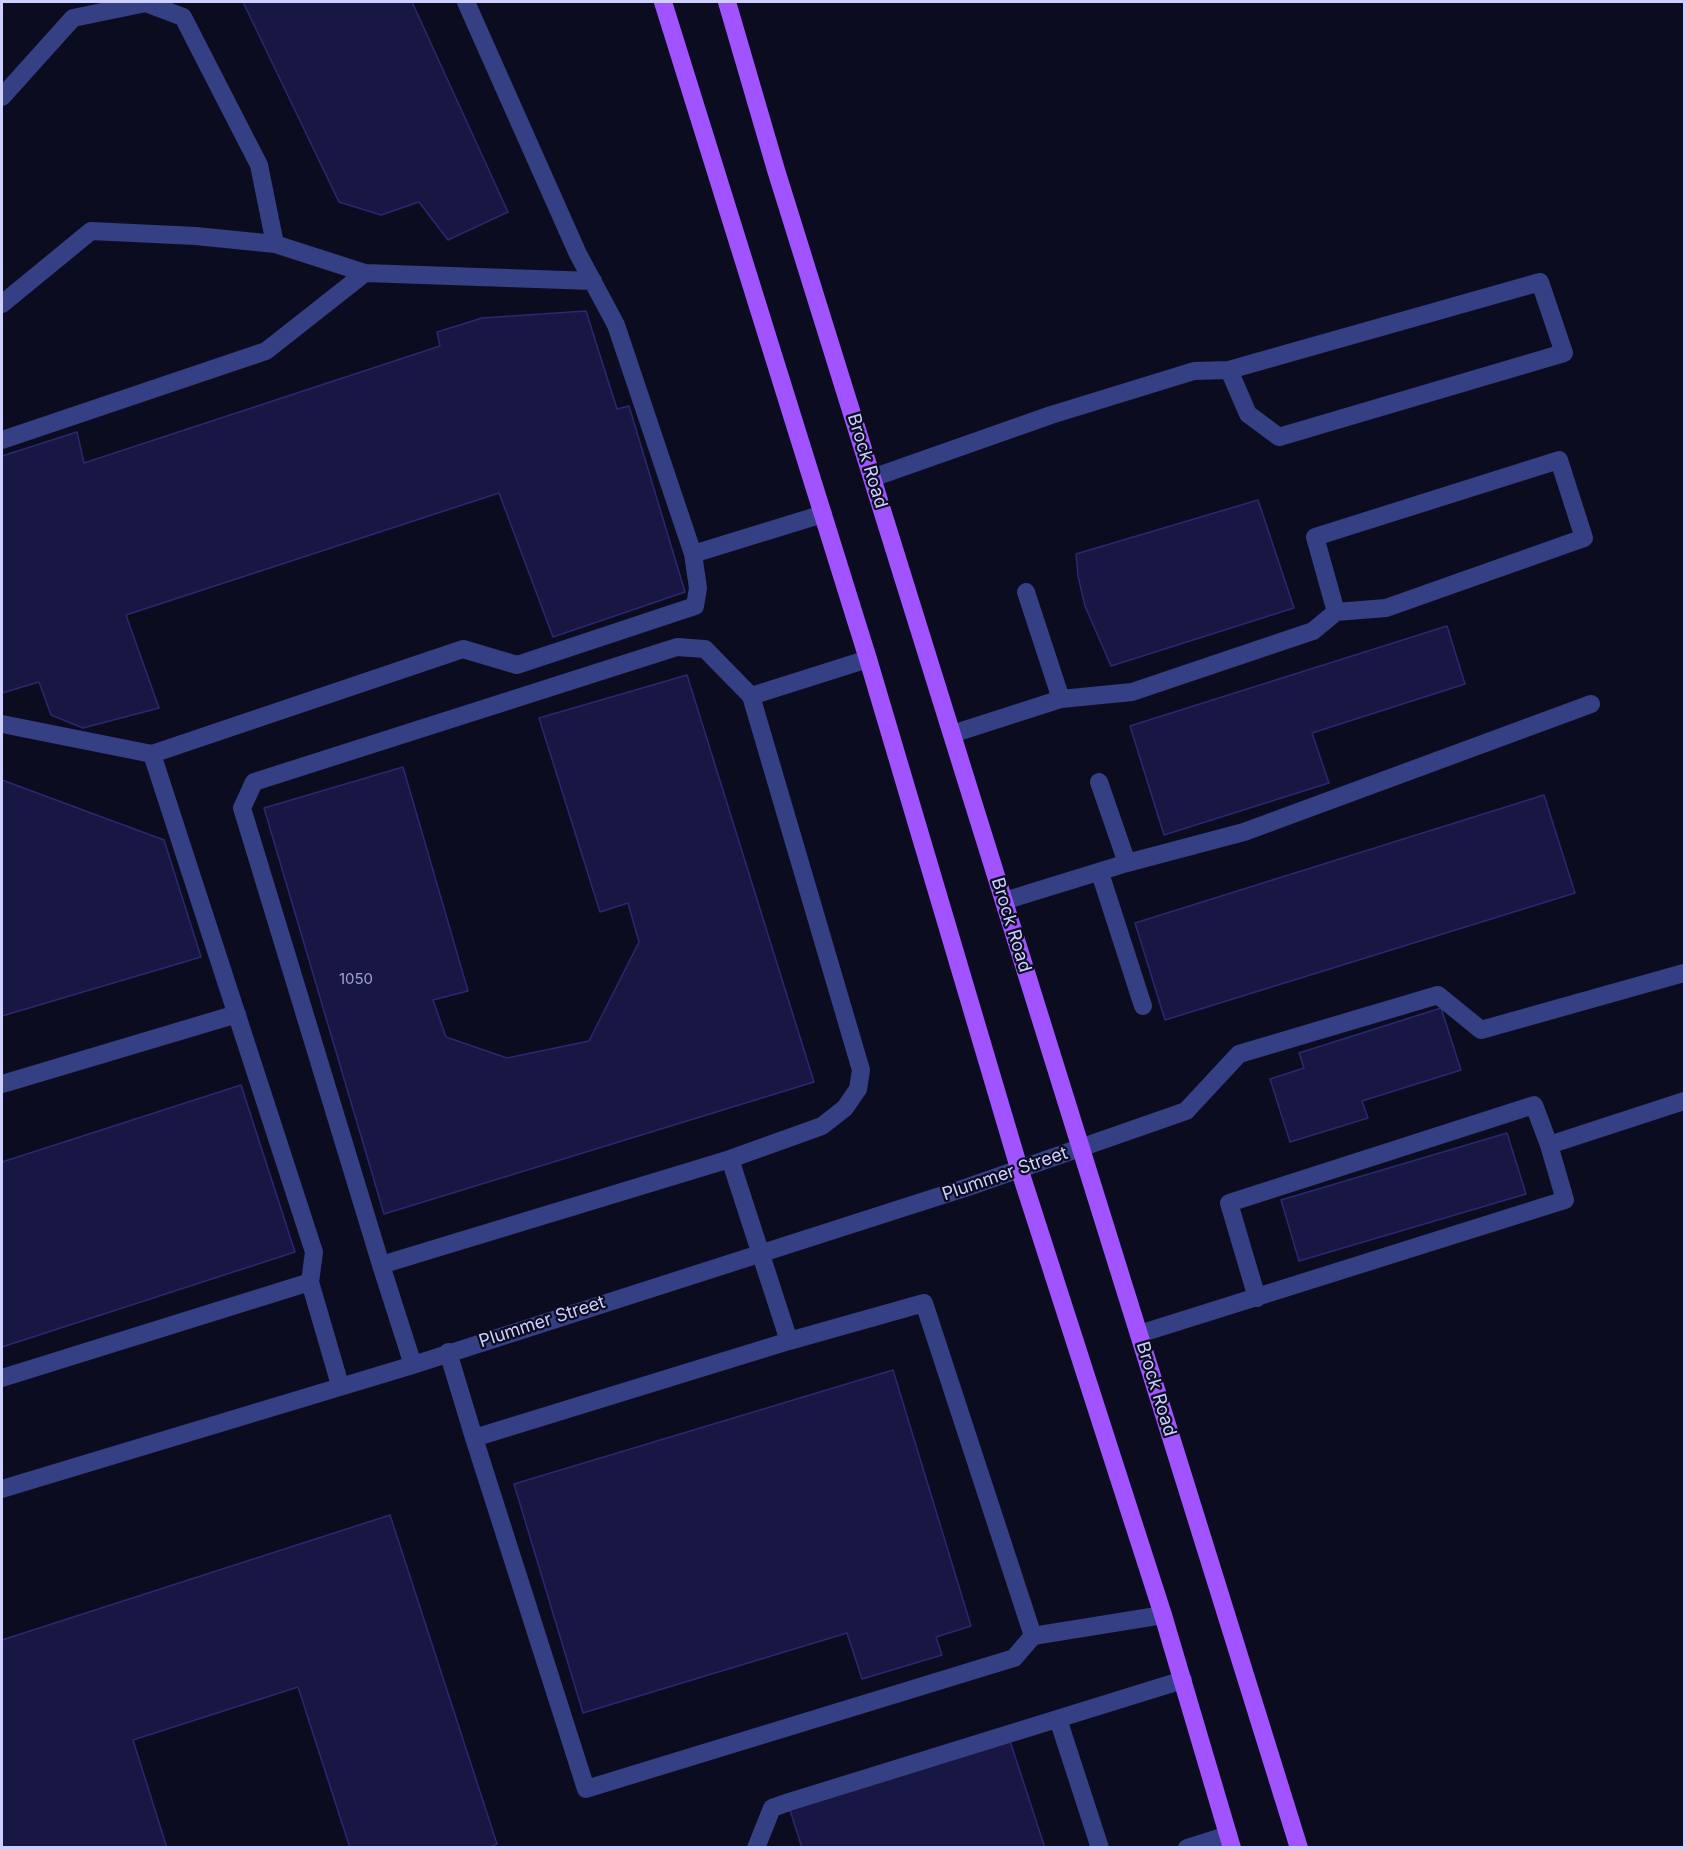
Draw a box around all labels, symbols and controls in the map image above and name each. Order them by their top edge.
street label: Brock Road [842,411,892,511]
street label: Brock Road [986,875,1036,975]
house number: 1050 [339,970,373,988]
street label: Plummer Street [939,1142,1071,1206]
street label: Plummer Street [476,1291,608,1353]
street label: Brock Road [1131,1339,1181,1439]

